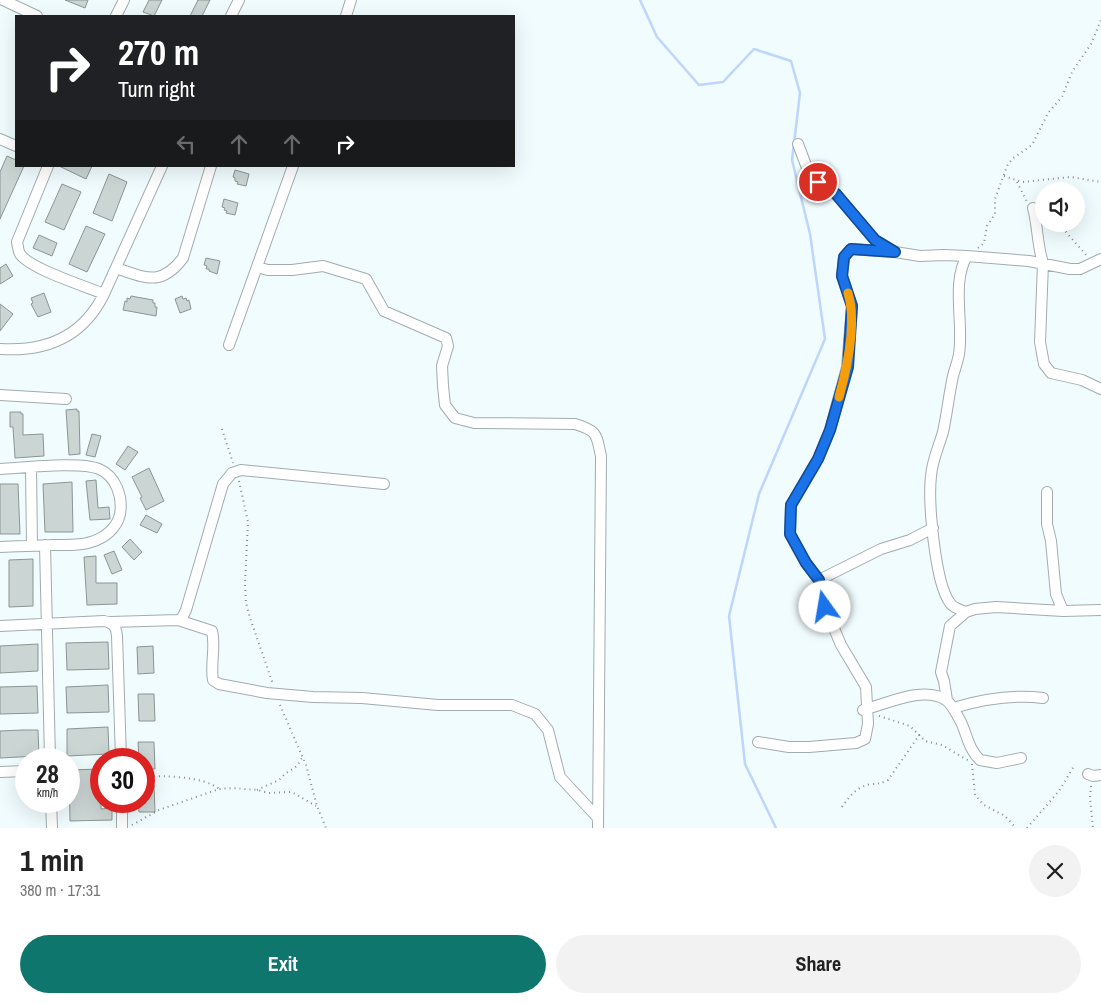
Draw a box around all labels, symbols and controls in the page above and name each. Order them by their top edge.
text: 270 m [118,29,199,76]
icon: right [35,35,100,100]
text: Turn right [118,74,195,104]
icon: left [172,130,200,158]
icon: ahead [225,130,253,158]
icon: ahead [278,130,306,158]
icon: right [331,130,359,158]
pin [797,161,839,203]
icon: arrive [804,168,832,196]
map controls [1035,182,1085,232]
button: sound [1035,182,1085,232]
position arrow [798,580,850,632]
speed limit sign: 30 [90,748,155,813]
text: 28 [36,757,59,791]
text: km/h [37,785,58,801]
text: 1 min [20,840,84,880]
button: close [1029,845,1081,897]
text: 380 m · 17:31 [20,879,100,901]
button: Exit [20,935,546,993]
button: Share [556,935,1081,993]

